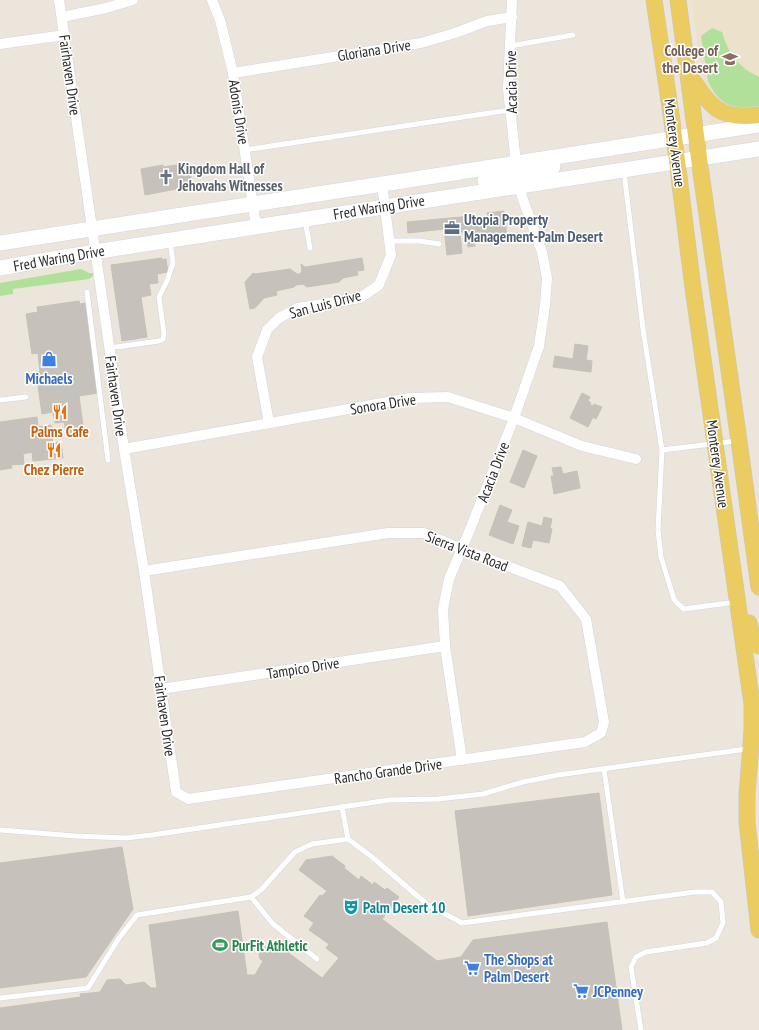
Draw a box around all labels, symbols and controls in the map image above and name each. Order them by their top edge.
street label: Fairhaven Drive [55,33,85,117]
street label: Gloriana Drive [336,35,412,65]
place label: College of the Desert [662,41,719,77]
street label: Acacia Drive [501,50,521,114]
school or university icon: College of the Desert [721,50,739,68]
street label: Adonis Drive [224,78,254,146]
street label: Monterey Avenue [660,98,690,188]
place label: Kingdom Hall of Jehovahs Witnesses [177,159,283,195]
church icon: Kingdom Hall of Jehovahs Witnesses [157,168,175,186]
street label: Fred Waring Drive [332,190,426,224]
place label: Utopia Property Management-Palm Desert [464,210,604,246]
office icon: Utopia Property Management-Palm Desert [443,219,461,237]
street label: Fred Waring Drive [12,241,106,275]
street label: San Luis Drive [287,285,363,323]
shop icon: Michaels [40,350,58,368]
street label: Fairhaven Drive [101,354,131,438]
place label: Michaels [26,369,72,388]
street label: Sonora Drive [349,389,417,419]
restaurant icon: Palms Cafe [51,403,69,421]
street label: Monterey Avenue [702,419,734,509]
place label: Palms Cafe [31,422,89,441]
street label: Acacia Drive [473,439,513,505]
restaurant icon: Chez Pierre [45,441,63,459]
place label: Chez Pierre [24,460,84,479]
street label: Sierra Vista Road [423,527,511,575]
street label: Tampico Drive [265,653,341,683]
street label: Fairhaven Drive [150,674,180,758]
street label: Rancho Grande Drive [333,754,443,788]
theatre icon: Palm Desert 10 [342,898,360,916]
place label: Palm Desert 10 [363,898,445,917]
sports icon: PurFit Athletic [211,936,229,954]
place label: PurFit Athletic [232,936,309,955]
place label: The Shops at Palm Desert [484,950,554,986]
supermarket icon: The Shops at Palm Desert [463,959,481,977]
supermarket icon: JCPenney [572,982,590,1000]
place label: JCPenney [592,982,644,1001]

